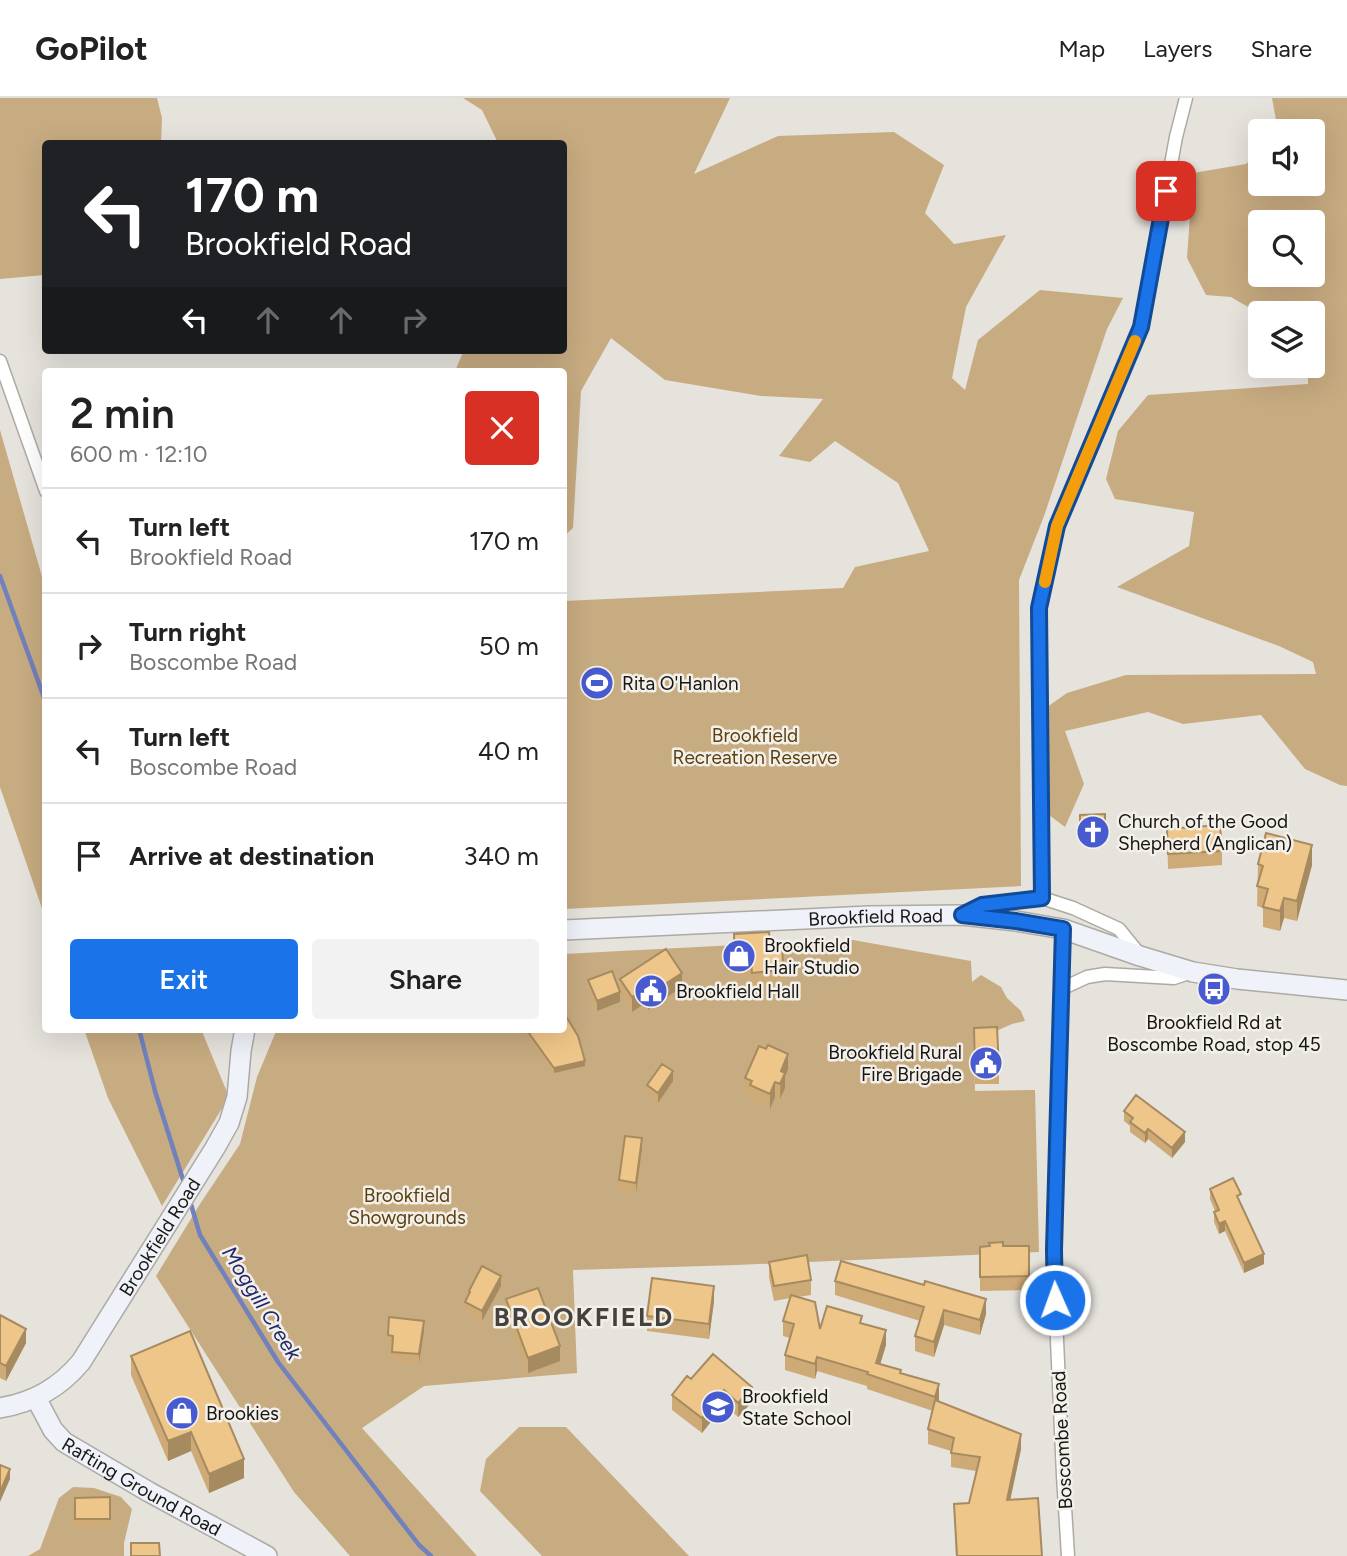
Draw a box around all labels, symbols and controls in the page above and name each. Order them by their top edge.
text: GoPilot [35,29,148,68]
text: Map [1058,34,1105,63]
text: Layers [1143,34,1212,63]
text: Share [1250,34,1312,63]
map controls [1248,119,1325,378]
button: sound [1248,119,1325,196]
pin [1136,161,1196,221]
text: 170 m [185,165,319,224]
icon: left [70,168,161,259]
icon: arrive [1147,172,1185,210]
button: search [1248,210,1325,287]
text: Brookfield Road [185,225,412,263]
icon: left [176,301,214,339]
icon: ahead [249,301,287,339]
icon: ahead [322,301,360,339]
icon: right [395,301,433,339]
button: layers [1248,301,1325,378]
text: 2 min [70,388,175,439]
button: close [465,391,539,465]
text: 600 m · 12:10 [70,440,207,468]
text: Turn left [129,511,230,543]
icon: left [70,522,108,560]
text: 170 m [469,525,539,557]
text: Brookfield Road [129,543,292,571]
text: Turn right [129,616,246,648]
icon: right [70,627,108,665]
text: 50 m [479,630,539,662]
text: Boscombe Road [129,648,297,676]
sports icon: Rita O'Hanlon [578,664,616,702]
place label: Rita O'Hanlon [622,672,739,695]
text: Turn left [129,721,230,753]
park label: Brookfield Recreation Reserve [673,724,837,769]
icon: left [70,732,108,770]
text: 40 m [478,735,539,767]
text: Boscombe Road [129,753,297,781]
place label: Church of the Good Shepherd (Anglican) [1118,810,1292,855]
church icon: Church of the Good Shepherd (Anglican) [1074,813,1112,851]
icon: arrive [70,837,108,875]
text: Arrive at destination [129,840,374,872]
text: 340 m [463,840,539,872]
street label: Brookfield Road [808,904,943,930]
place label: Brookfield Hair Studio [764,934,860,979]
shop icon: Brookfield Hair Studio [720,937,758,975]
button: Exit [70,939,298,1019]
button: Share [312,939,539,1019]
bus stop icon: Brookfield Rd at Boscombe Road, stop 45 [1195,970,1233,1008]
public building icon: Brookfield Hall [632,972,670,1010]
place label: Brookfield Hall [676,980,799,1003]
place label: Brookfield Rd at Boscombe Road, stop 45 [1107,1011,1321,1056]
place label: Brookfield Rural Fire Brigade [828,1041,962,1086]
public building icon: Brookfield Rural Fire Brigade [967,1044,1005,1082]
street label: Brookfield Road [114,1173,205,1300]
park label: Brookfield Showgrounds [348,1184,466,1229]
water label: Moggill Creek [217,1241,307,1365]
position arrow [1018,1263,1092,1337]
district label: BROOKFIELD [494,1301,674,1333]
street label: Boscombe Road [1047,1370,1077,1510]
place label: Brookfield State School [742,1385,851,1430]
school or university icon: Brookfield State School [699,1388,737,1426]
shop icon: Brookies [163,1394,201,1432]
place label: Brookies [206,1402,279,1425]
street label: Rafting Ground Road [58,1432,225,1541]

